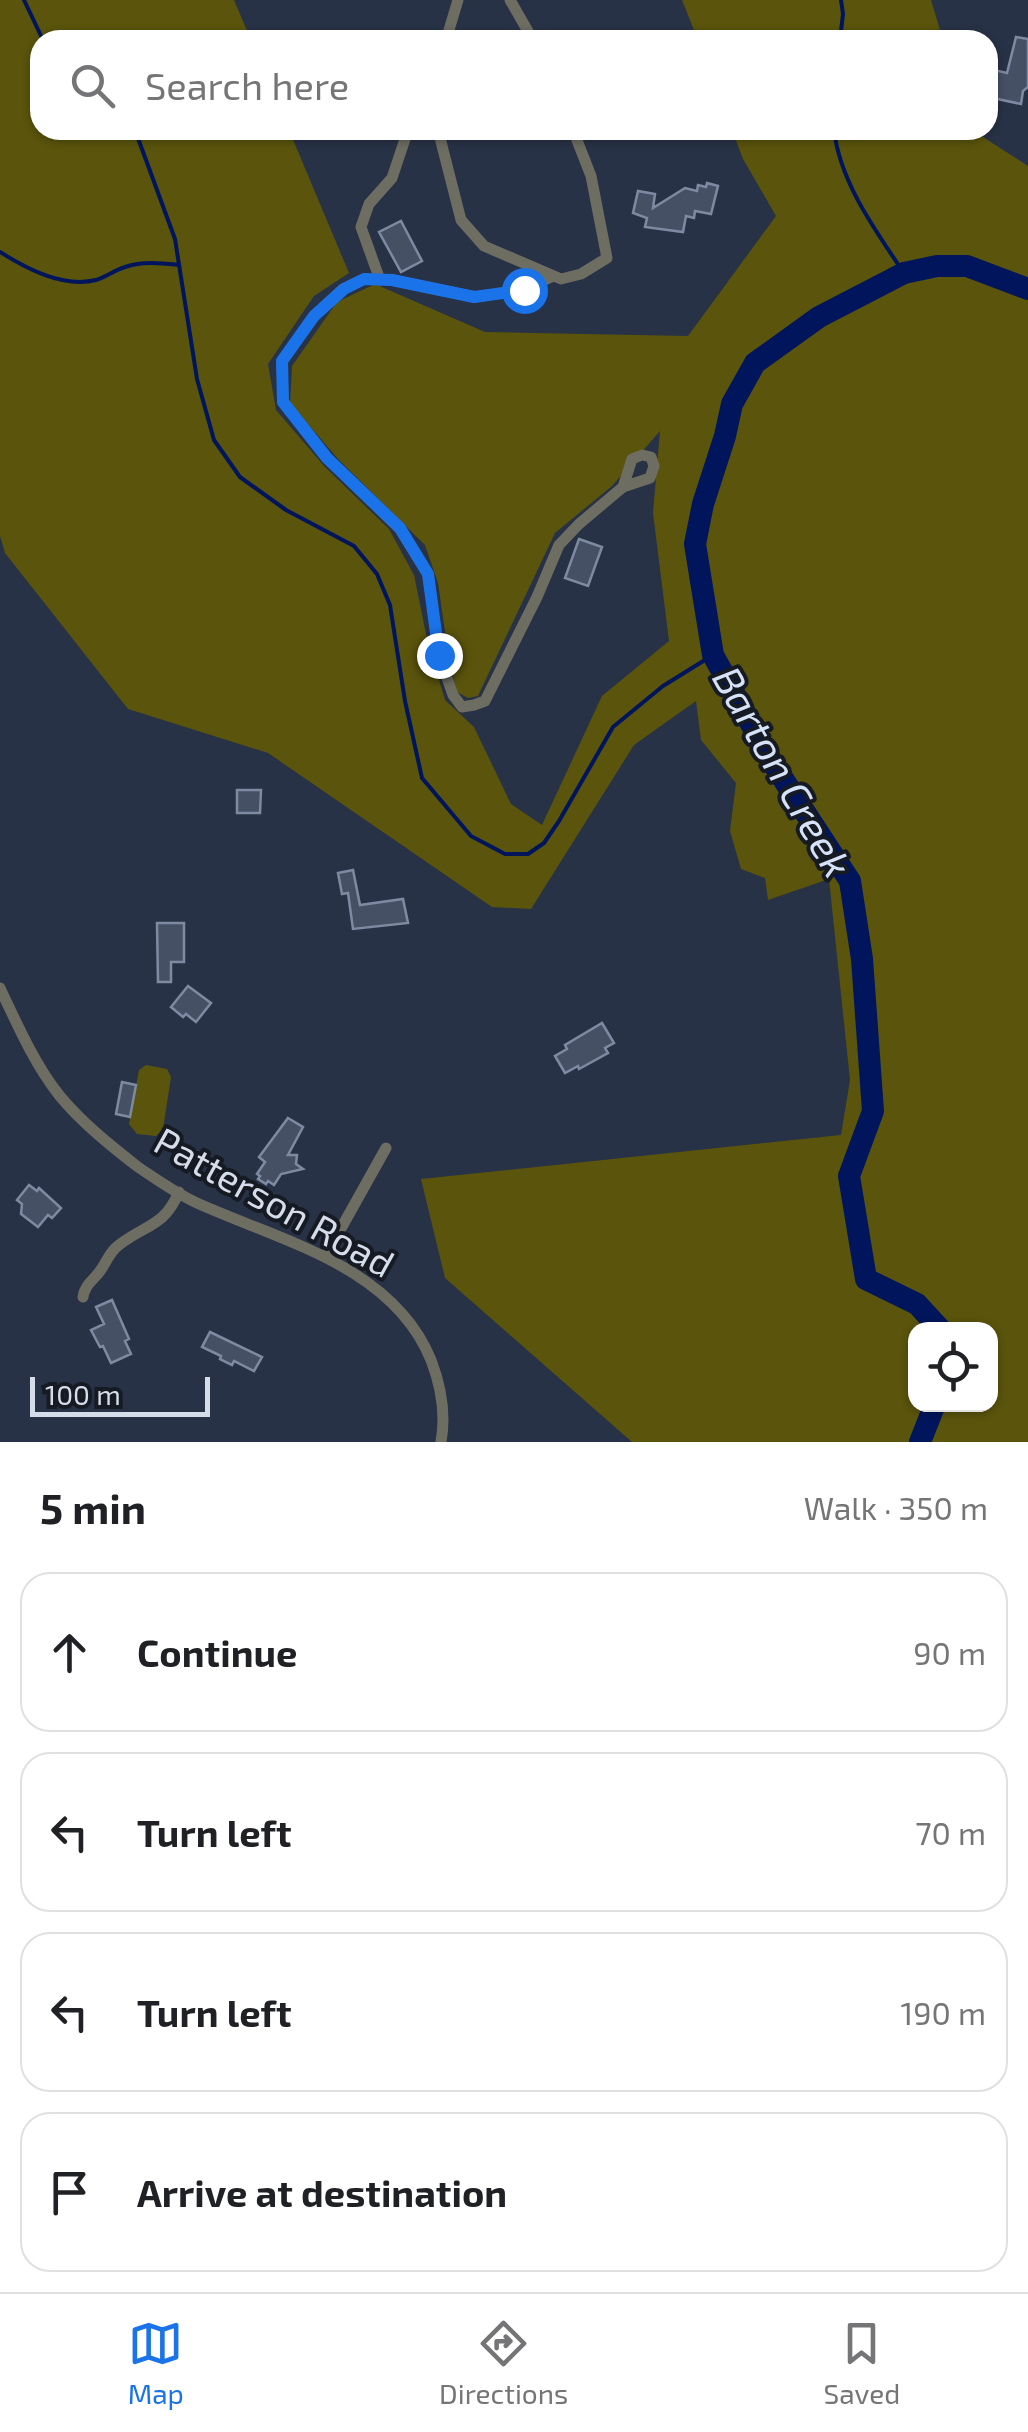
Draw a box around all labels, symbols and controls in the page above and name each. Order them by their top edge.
search box [30,30,998,140]
icon: search [65,58,120,113]
text: Search here [145,62,349,108]
route start [502,268,548,314]
route end [417,633,463,679]
water label: Barton Creek [704,657,863,885]
street label: Patterson Road [147,1116,403,1286]
map controls [908,1322,998,1412]
button: locate [908,1322,998,1412]
scale bar [30,1372,210,1416]
text: 100 m [45,1377,121,1411]
text: 5 min [40,1482,146,1532]
text: Walk · 350 m [804,1488,988,1526]
icon: ahead [42,1625,97,1680]
text: Continue [137,1629,297,1675]
text: 90 m [913,1633,986,1671]
icon: left [42,1805,97,1860]
text: Turn left [137,1809,292,1855]
text: 70 m [915,1813,986,1851]
icon: left [42,1985,97,2040]
text: Turn left [137,1989,292,2035]
text: 190 m [900,1993,986,2031]
icon: arrive [42,2165,97,2220]
text: Arrive at destination [137,2169,507,2215]
tab: Map [128,2316,184,2410]
tab: Directions [439,2316,568,2410]
tab: Saved [824,2316,900,2410]

